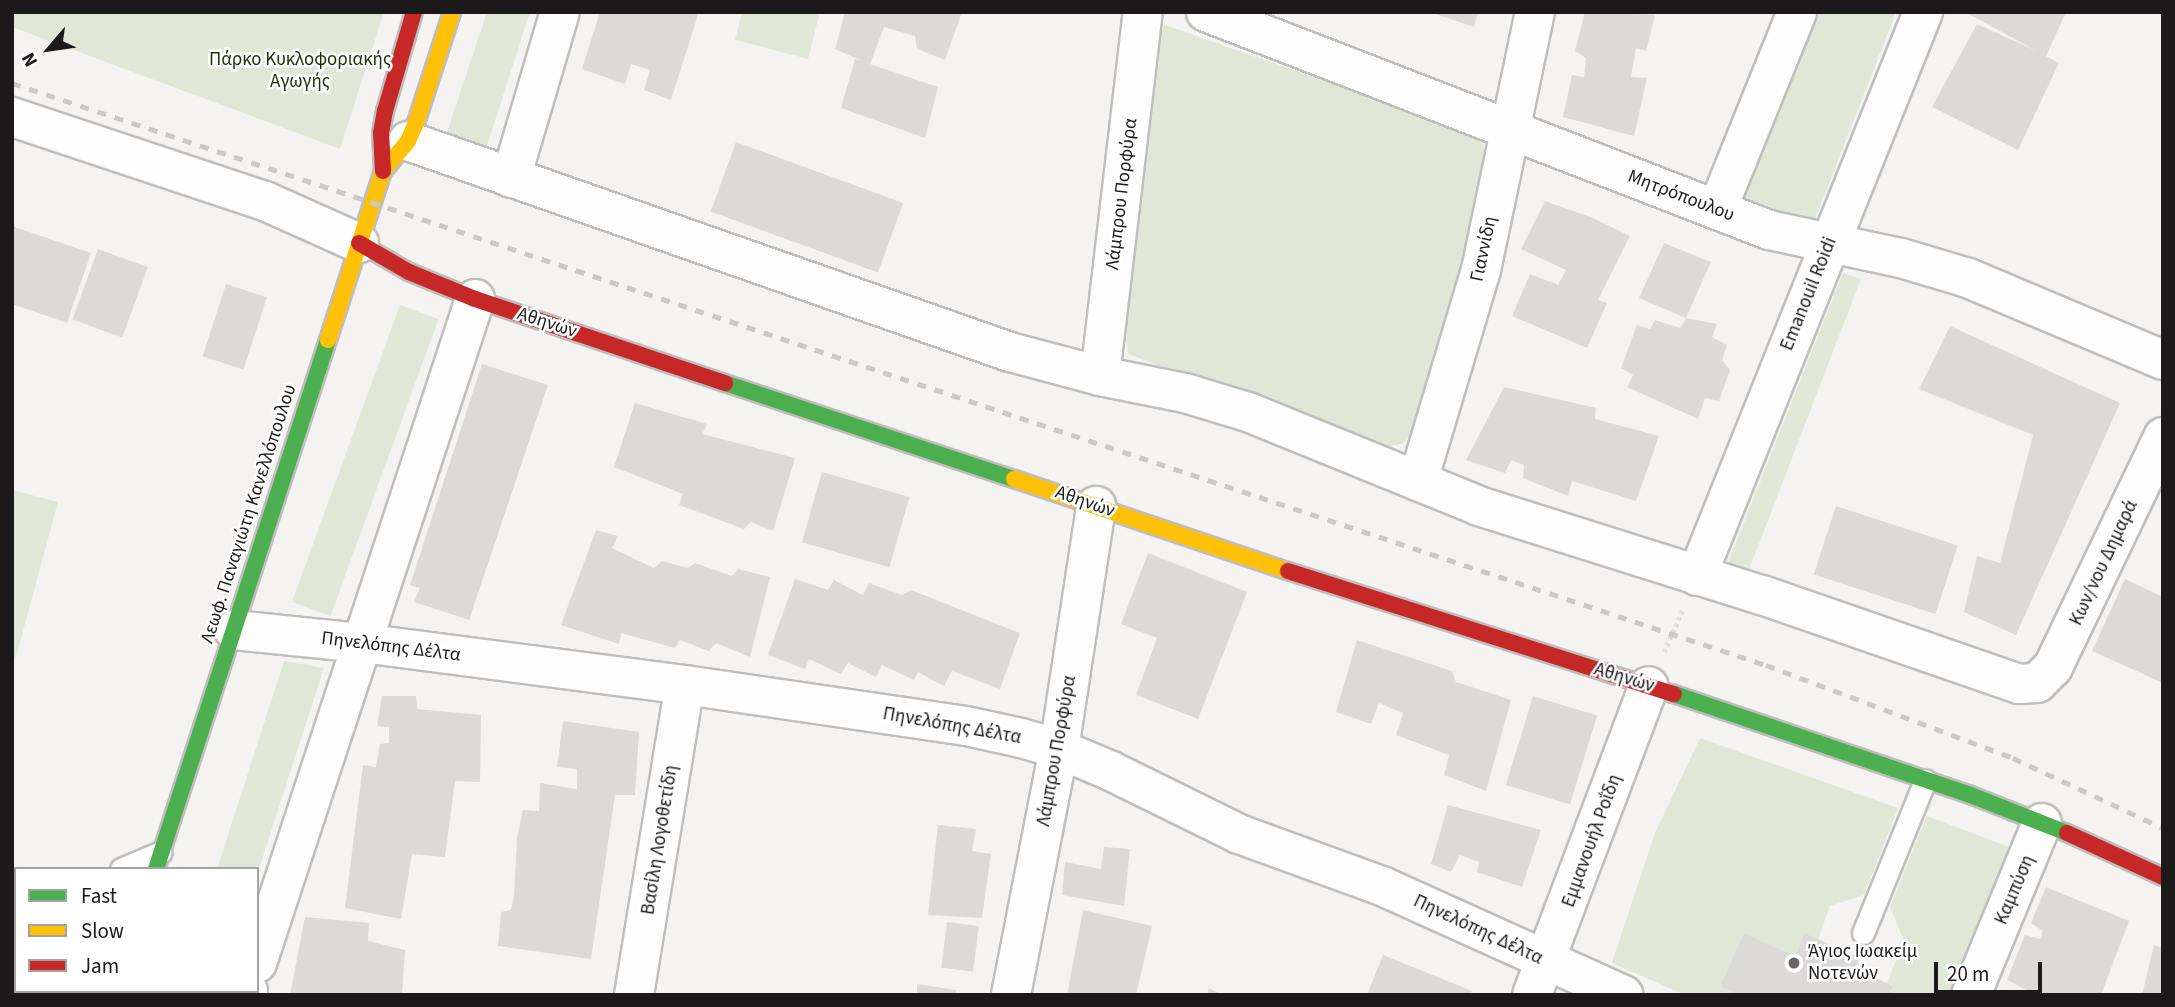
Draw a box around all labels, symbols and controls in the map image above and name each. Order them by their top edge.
north arrow [14,14,84,84]
text: N [15,47,45,72]
park label: Πάρκο Κυκλοφοριακής Αγωγής [209,49,391,93]
street label: Λάμπρου Πορφύρα [1101,117,1143,271]
street label: Μητρόπουλου [1624,165,1738,227]
street label: Γιαννίδη [1466,214,1502,284]
street label: Emanouil Roidi [1776,234,1842,354]
street label: Αθηνών [514,303,580,343]
street label: Λεωφ. Παναγιώτη Κανελλόπουλου [196,382,302,646]
street label: Αθηνών [1052,481,1118,523]
street label: Κων/νου Δημαρά [2065,497,2143,629]
street label: Πηνελόπης Δέλτα [320,627,462,667]
street label: Αθηνών [1591,658,1657,698]
street label: Λάμπρου Πορφύρα [1033,674,1081,828]
street label: Πηνελόπης Δέλτα [881,703,1023,749]
street label: Βασίλη Λογοθετίδη [637,763,683,917]
street label: Εμμανουήλ Ροΐδη [1557,771,1627,911]
street label: Καμπύση [1990,852,2040,928]
legend [14,867,259,993]
text: Fast [81,881,117,911]
street label: Πηνελόπης Δέλτα [1410,890,1546,970]
text: Slow [81,916,124,946]
place label: Άγιος Ιωακείμ Νοτενών [1808,941,1917,985]
scale bar [1937,948,2046,992]
text: Jam [81,951,119,981]
marker: Άγιος Ιωακείμ Νοτενών [1786,955,1802,971]
text: 20 m [1947,959,1989,989]

